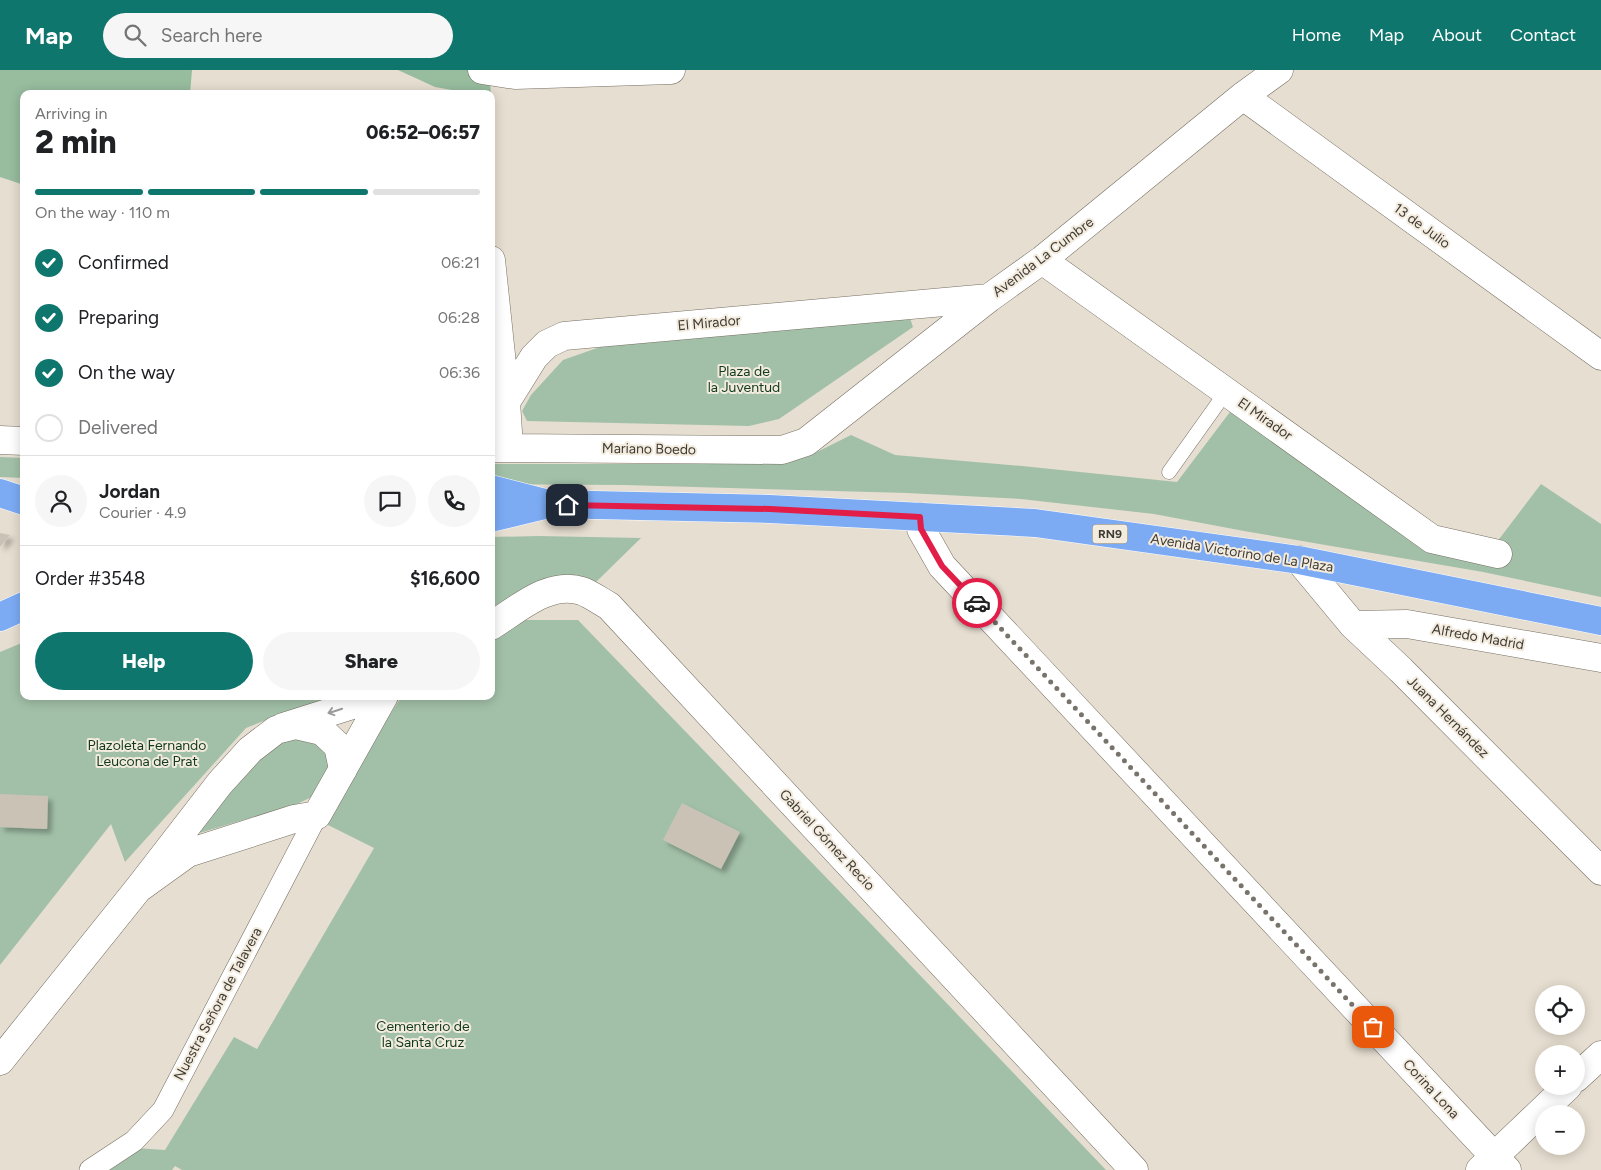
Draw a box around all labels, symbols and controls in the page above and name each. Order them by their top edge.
search box [103,13,453,58]
text: Map [25,21,73,50]
icon: search [121,21,149,49]
text: Search here [161,24,262,47]
text: Home [1292,24,1341,46]
text: Map [1369,24,1404,46]
text: About [1432,24,1482,46]
text: Contact [1510,24,1576,46]
text: Arriving in [35,104,107,123]
text: 06:52–06:57 [366,121,480,144]
text: 2 min [35,123,117,161]
street label: 13 de Julio [1390,200,1454,252]
text: On the way · 110 m [35,203,170,222]
street label: Avenida La Cumbre [989,213,1097,301]
icon: check [35,249,63,277]
text: Confirmed [78,251,169,274]
text: 06:21 [441,253,480,272]
icon: check [35,304,63,332]
text: Preparing [78,306,159,329]
text: 06:28 [438,308,480,327]
street label: El Mirador [677,312,741,334]
icon: check [35,359,63,387]
text: On the way [78,361,175,384]
text: 06:36 [439,363,480,382]
park label: Plaza de la Juventud [708,363,780,396]
street label: El Mirador [1234,394,1296,444]
text: Delivered [78,416,158,439]
street label: Mariano Boedo [602,440,696,458]
button: person [35,475,87,527]
button: chat [364,475,416,527]
button: phone [428,475,480,527]
text: Jordan [99,480,160,503]
pin [546,484,588,526]
icon: home [553,491,581,519]
text: Courier · 4.9 [99,503,186,522]
road number: RN9 [1092,524,1128,544]
street label: Avenida Victorino de La Plaza [1149,530,1335,576]
text: Order #3548 [35,567,145,590]
text: $16,600 [410,567,480,590]
courier [952,578,1002,628]
icon: car [963,589,991,617]
street label: Alfredo Madrid [1431,621,1525,653]
button: Help [35,632,253,690]
button: Share [263,632,480,690]
street label: Juana Hernández [1403,672,1493,762]
one-way arrow [328,707,343,716]
park label: Plazoleta Fernando Leucona de Prat [88,737,206,770]
street label: Gabriel Gómez Recio [776,786,878,894]
street label: Nuestra Señora de Talavera [170,925,266,1083]
map controls [1535,985,1585,1155]
button: locate [1535,985,1585,1035]
pin [1352,1006,1394,1048]
icon: bag [1359,1013,1387,1041]
park label: Cementerio de la Santa Cruz [376,1018,470,1051]
button: + [1535,1045,1585,1095]
street label: Corina Lona [1399,1056,1463,1122]
button: − [1535,1105,1585,1155]

